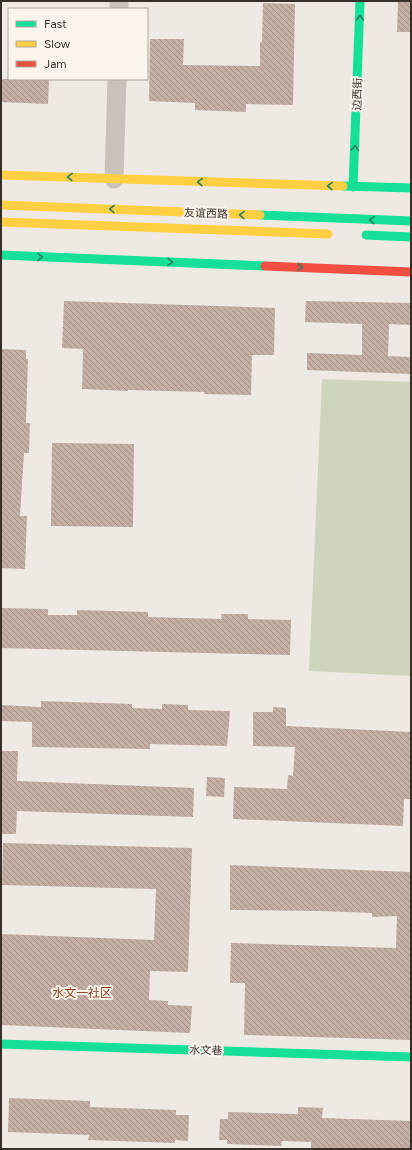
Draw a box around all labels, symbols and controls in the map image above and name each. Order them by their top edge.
legend [8,8,148,80]
one-way arrow [355,15,364,21]
text: Fast [44,17,67,31]
text: Slow [44,37,71,51]
text: Jam [44,57,67,71]
street label: 边西街 [350,77,365,111]
one-way arrow [350,145,359,151]
one-way arrow [67,173,73,182]
one-way arrow [197,177,203,186]
one-way arrow [327,182,333,190]
one-way arrow [109,205,115,214]
street label: 友谊西路 [184,206,228,221]
one-way arrow [239,211,245,219]
one-way arrow [369,216,375,224]
one-way arrow [37,252,43,261]
one-way arrow [167,258,173,266]
one-way arrow [297,263,303,272]
district label: 水文一社区 [52,986,112,1000]
street label: 水文巷 [189,1043,223,1058]

